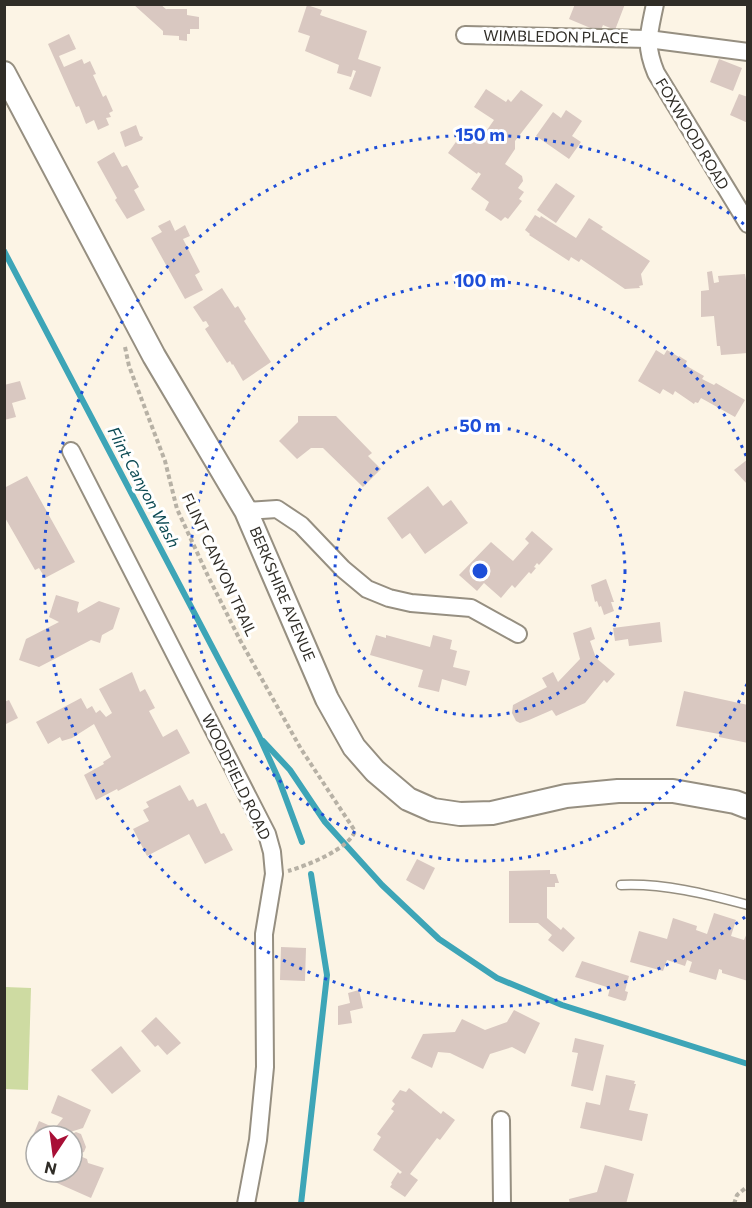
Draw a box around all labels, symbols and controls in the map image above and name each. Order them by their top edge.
street label: WIMBLEDON PLACE [483,26,629,46]
street label: FOXWOOD ROAD [652,74,733,193]
text: 150 m [455,123,505,145]
text: 100 m [454,269,506,291]
text: 50 m [459,414,501,436]
water label: Flint Canyon Wash [104,423,184,551]
street label: FLINT CANYON TRAIL [179,490,261,639]
street label: BERKSHIRE AVENUE [246,524,319,664]
centre of rings [470,561,490,581]
street label: WOODFIELD ROAD [199,711,275,842]
north arrow [24,1124,84,1184]
text: N [43,1158,58,1180]

